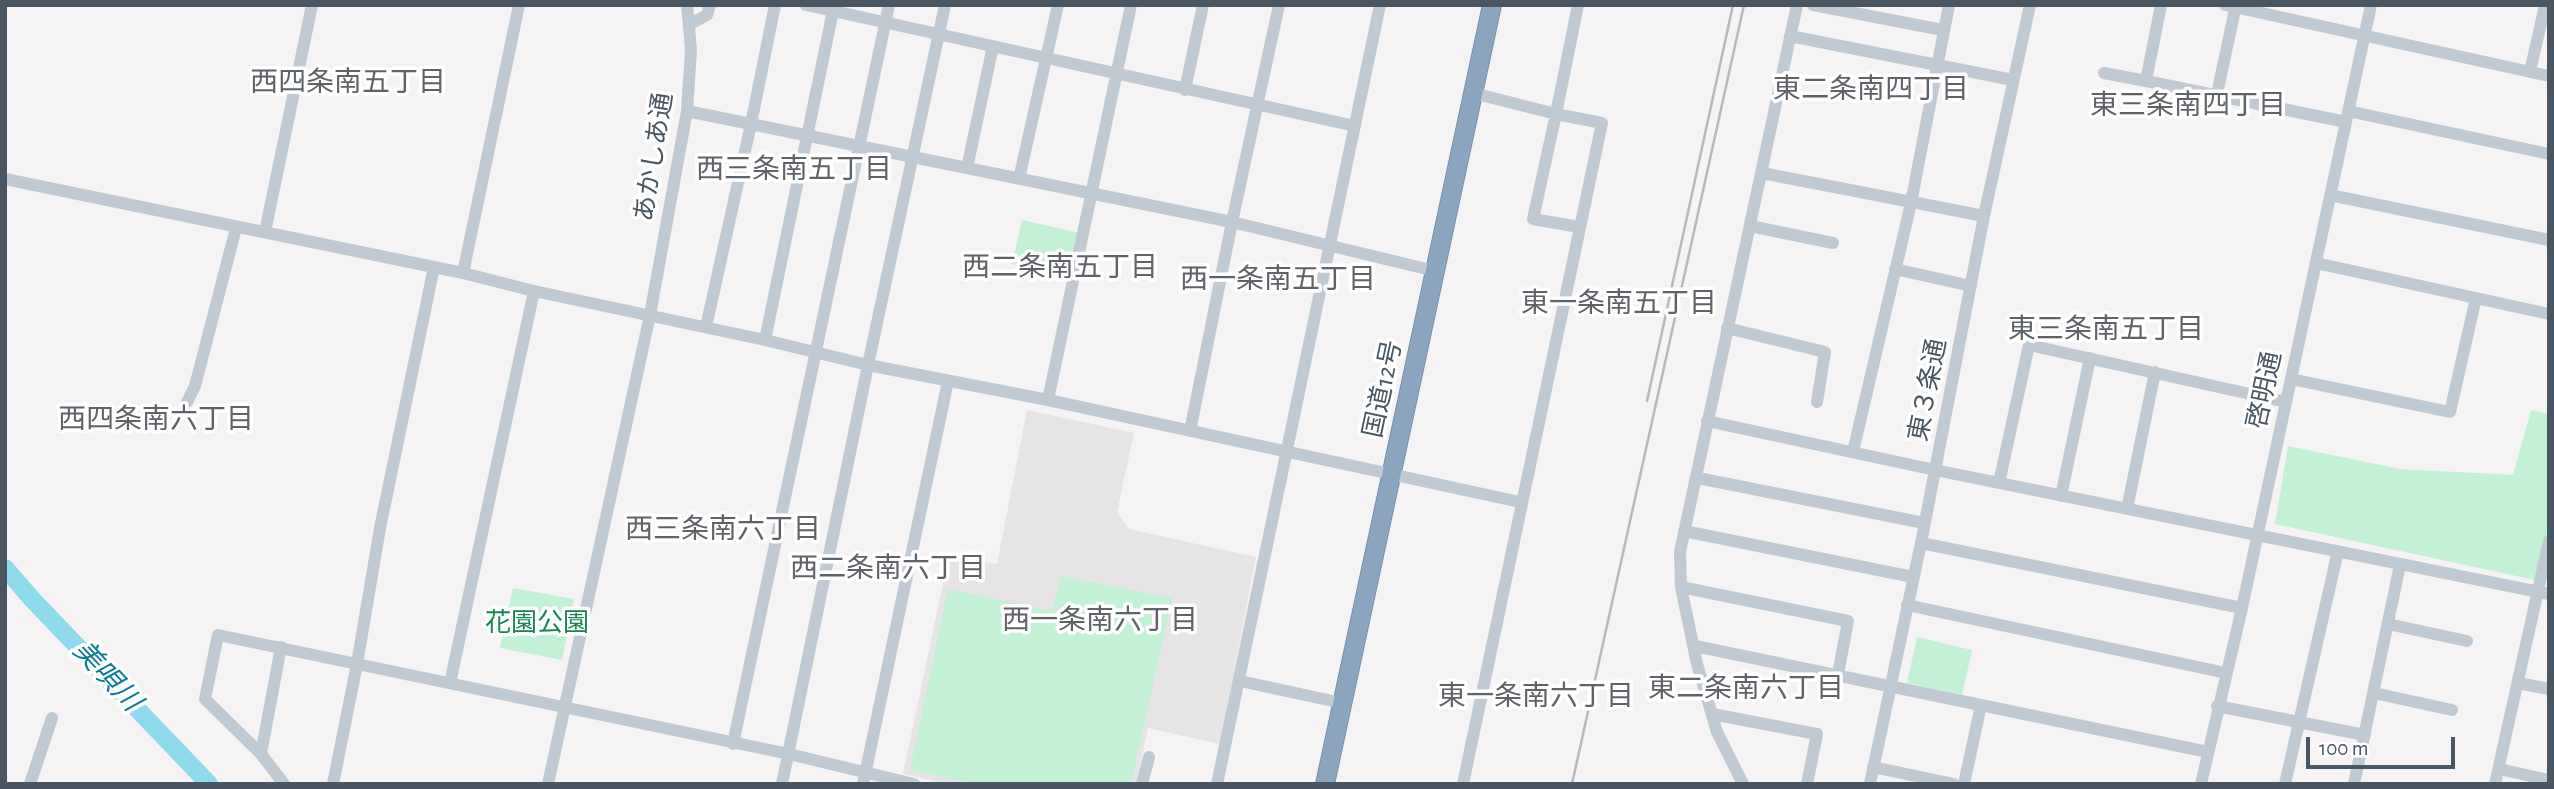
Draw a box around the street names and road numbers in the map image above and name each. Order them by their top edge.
street label: あかしあ通 [628,90,680,224]
street label: 東３条通 [1903,336,1953,444]
street label: 国道12号 [1357,337,1409,441]
street label: 啓明通 [2242,349,2288,431]

